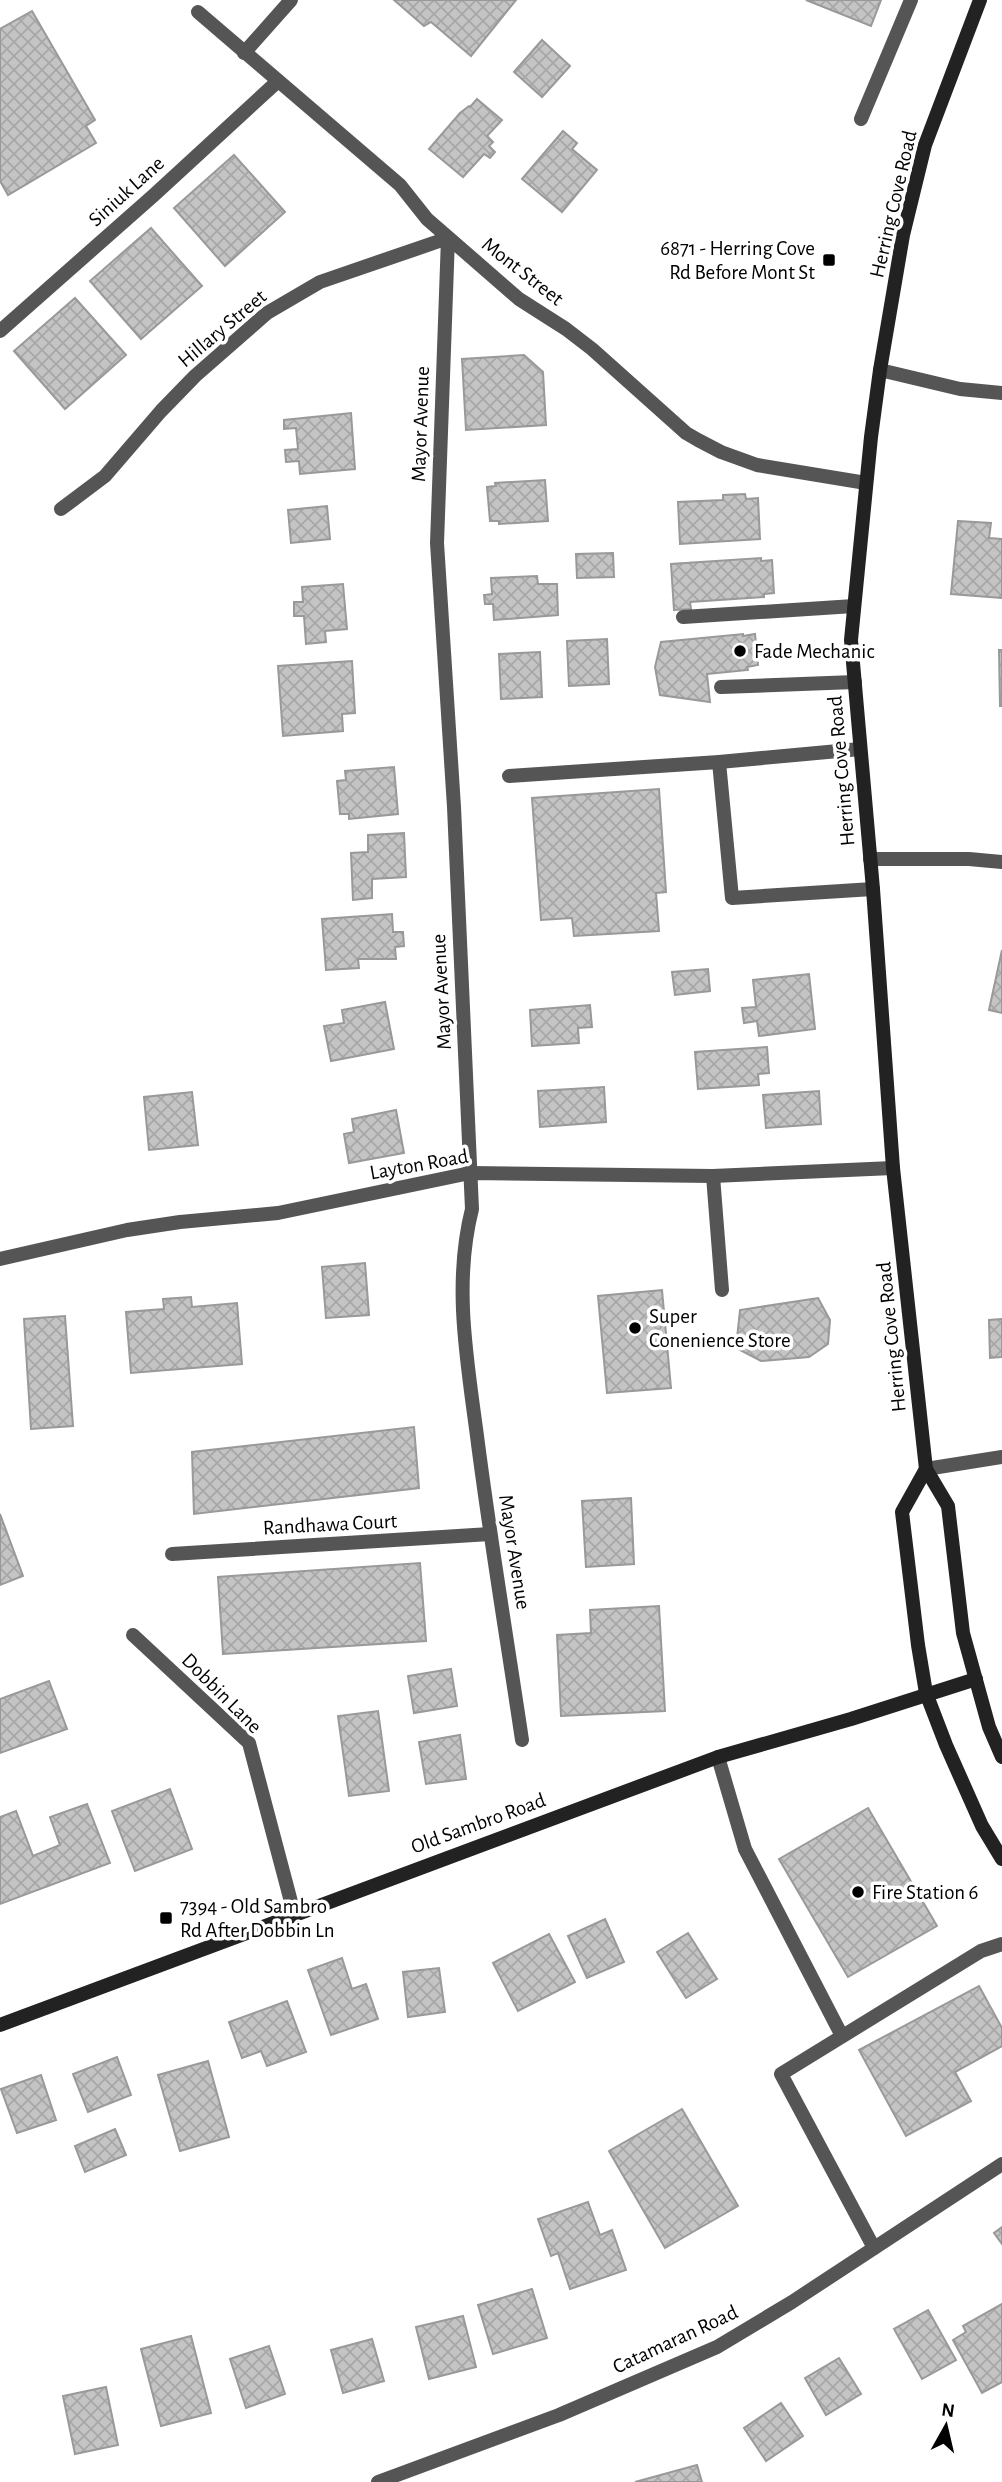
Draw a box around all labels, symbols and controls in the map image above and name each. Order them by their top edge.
street label: Herring Cove Road [866,128,921,280]
street label: Siniuk Lane [85,152,168,230]
street label: Mont Street [478,233,567,310]
place label: 6871 - Herring Cove Rd Before Mont St [660,238,815,283]
marker: 6871 - Herring Cove Rd Before Mont St [821,252,837,268]
street label: Hillary Street [174,285,271,371]
street label: Mayor Avenue [408,366,433,482]
place label: Fade Mechanic [754,641,875,662]
marker: Fade Mechanic [732,643,748,659]
street label: Herring Cove Road [824,695,859,847]
street label: Mayor Avenue [428,933,455,1050]
street label: Layton Road [368,1145,470,1183]
street label: Herring Cove Road [873,1261,910,1413]
place label: Super Conenience Store [649,1306,791,1351]
marker: Super Conenience Store [627,1320,643,1336]
street label: Mayor Avenue [495,1493,534,1611]
street label: Randhawa Court [262,1510,398,1539]
street label: Dobbin Lane [178,1649,266,1737]
street label: Old Sambro Road [408,1789,548,1858]
place label: Fire Station 6 [872,1882,978,1903]
marker: Fire Station 6 [850,1884,866,1900]
place label: 7394 - Old Sambro Rd After Dobbin Ln [180,1896,335,1941]
marker: 7394 - Old Sambro Rd After Dobbin Ln [158,1910,174,1926]
street label: Catamaran Road [609,2301,741,2378]
north arrow [911,2391,981,2461]
text: N [940,2400,956,2421]

